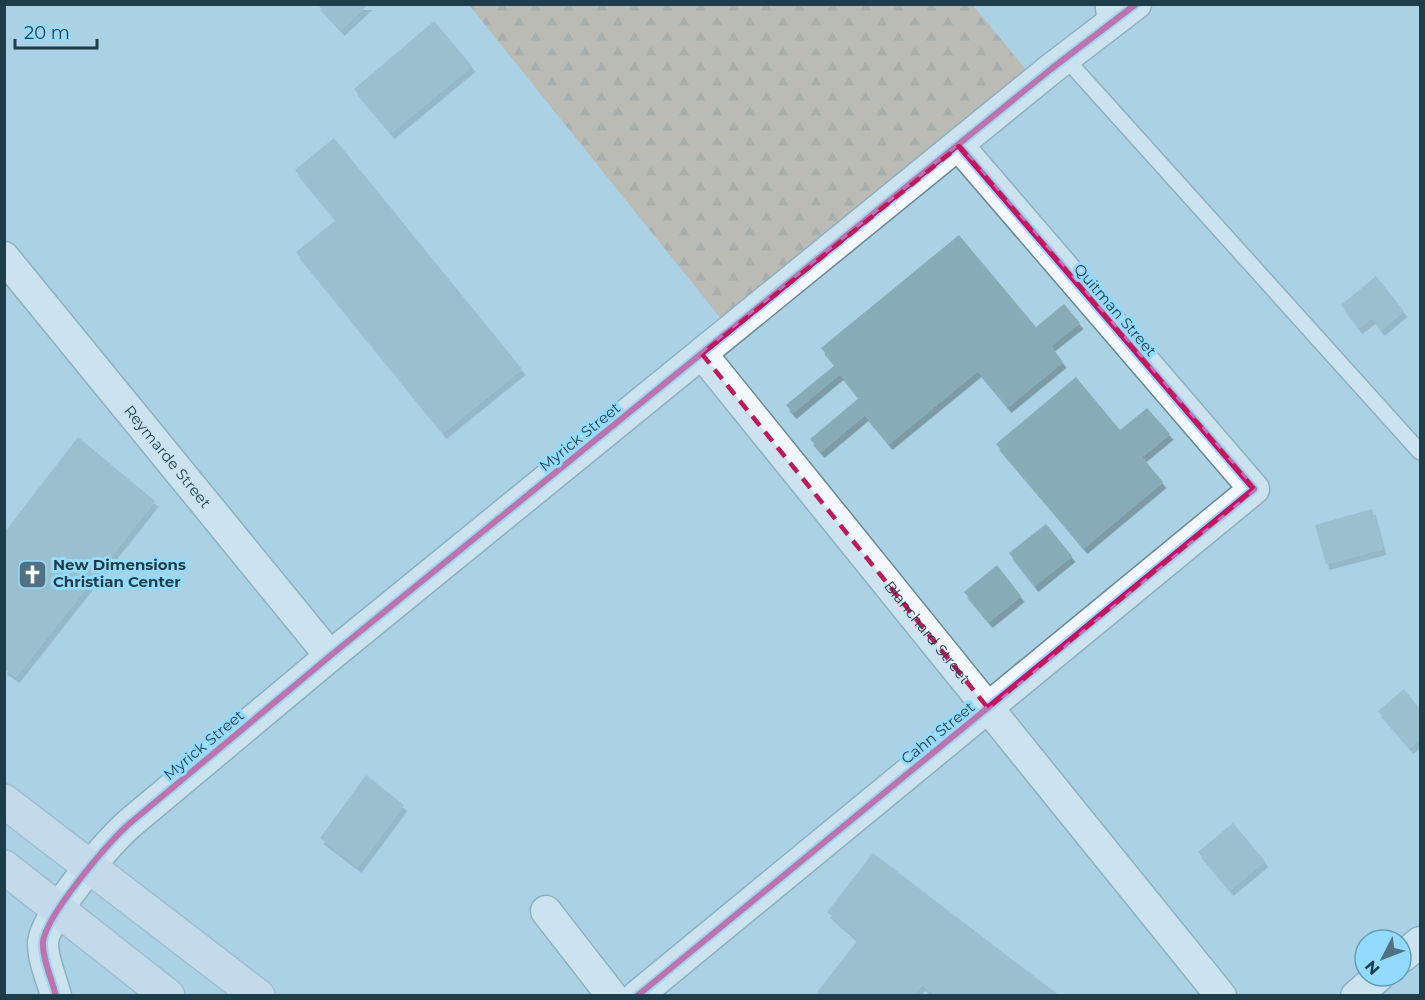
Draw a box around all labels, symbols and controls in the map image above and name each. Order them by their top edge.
scale bar [15,12,98,50]
text: 20 m [24,22,70,44]
street label: Quitman Street [1070,259,1161,360]
street label: Myrick Street [535,398,624,475]
street label: Reymarde Street [120,401,215,512]
place label: New Dimensions Christian Center [53,555,186,591]
church icon: New Dimensions Christian Center [16,558,48,590]
street label: Blanchard Street [880,577,975,687]
street label: Cahn Street [897,697,978,768]
street label: Myrick Street [160,706,248,784]
north arrow [1353,928,1413,988]
text: N [1361,957,1384,979]

